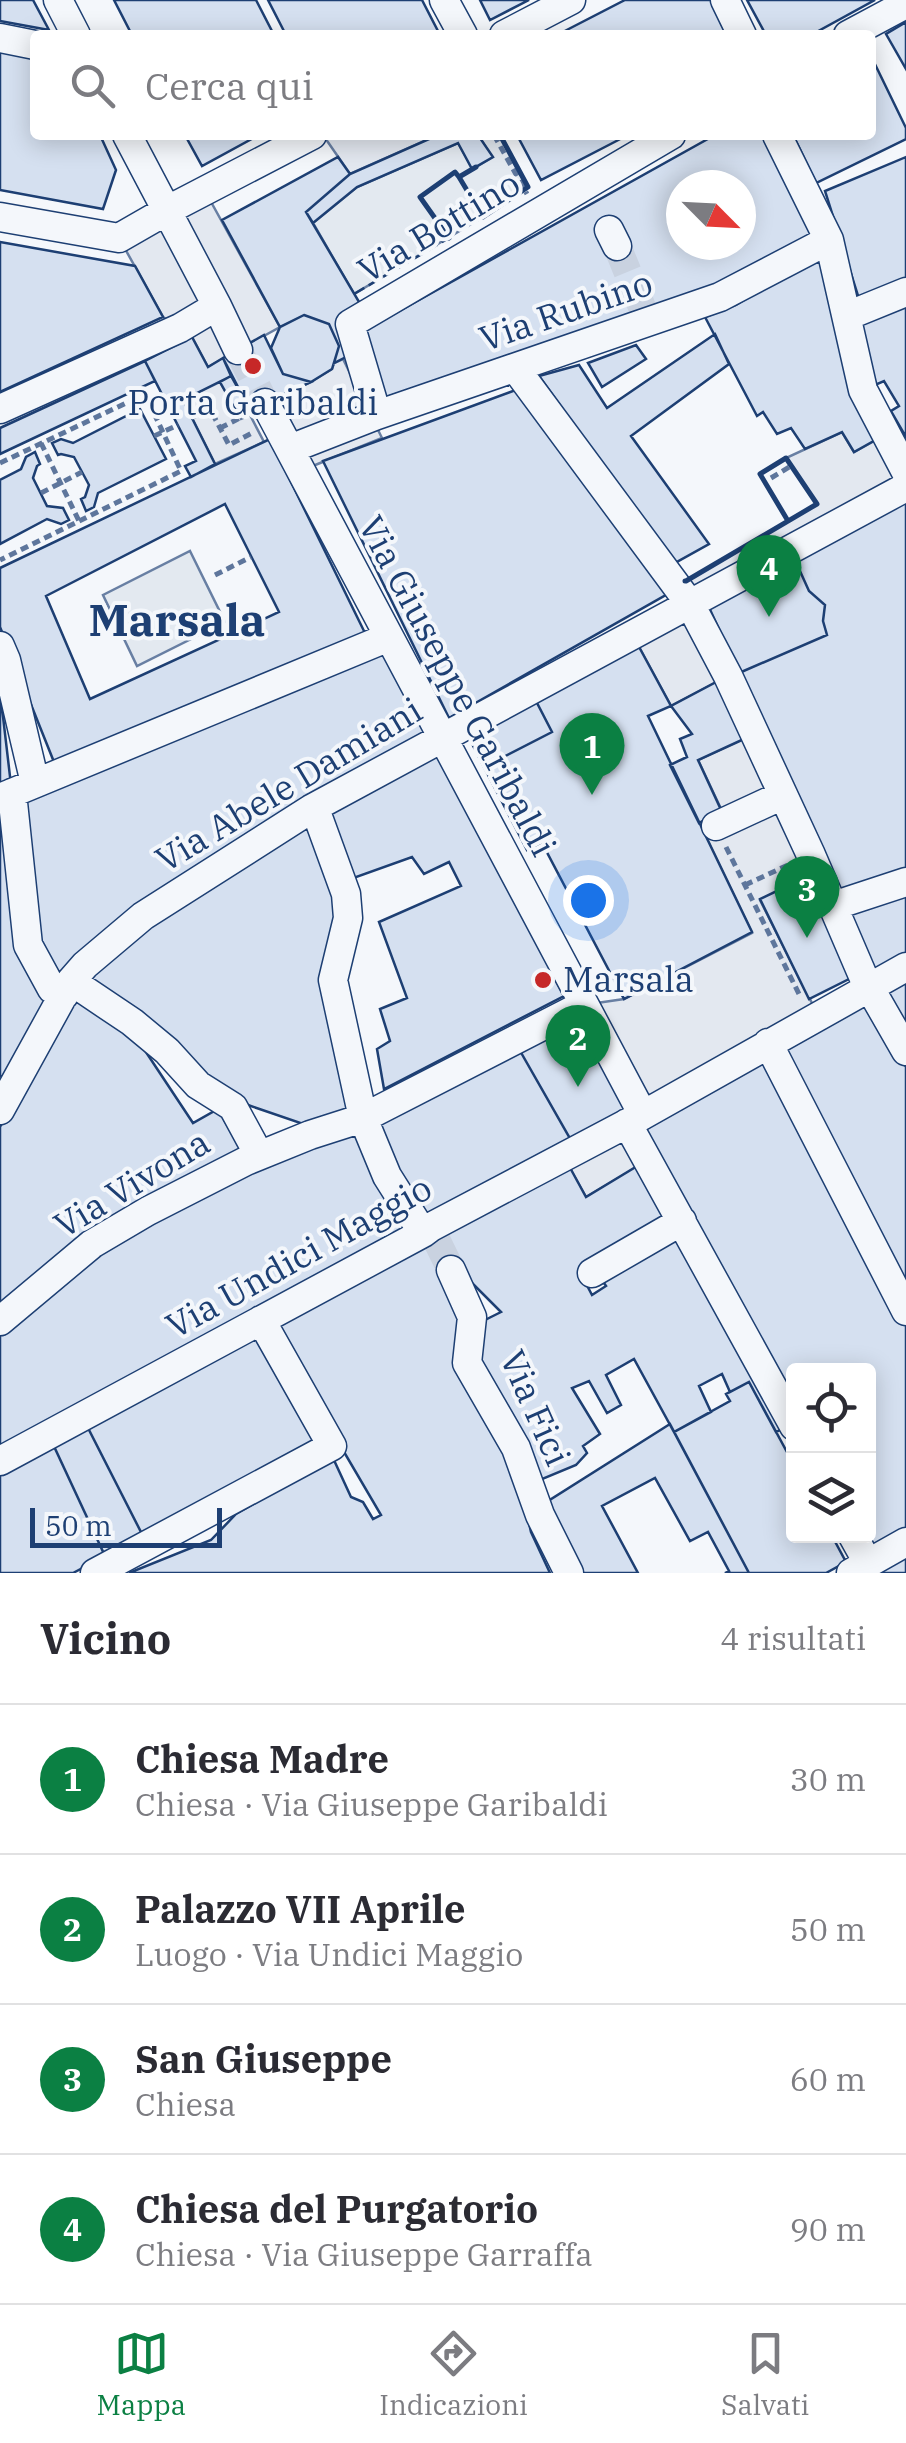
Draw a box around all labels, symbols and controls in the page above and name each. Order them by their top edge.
search box [30,30,876,140]
icon: search [65,58,120,113]
text: Cerca qui [145,61,314,110]
street label: Via Bottino [349,160,528,293]
north arrow [666,170,756,260]
street label: Via Rubino [473,259,658,361]
marker: Porta Garibaldi [242,355,264,377]
place label: Porta Garibaldi [128,379,378,425]
street label: Via Giuseppe Garibaldi [349,507,567,864]
pin: 4 [736,534,802,617]
district label: Marsala [88,590,266,648]
street label: Via Abele Damiani [147,686,430,882]
pin: 1 [560,712,624,795]
pin: 3 [774,856,840,938]
your location [563,875,614,926]
place label: Marsala [563,956,694,1002]
marker: Marsala [532,969,554,991]
pin: 2 [546,1004,610,1087]
street label: Via Vivona [45,1119,218,1248]
street label: Via Undici Maggio [158,1164,439,1348]
street label: Via Fici [490,1343,582,1473]
map controls [786,1363,876,1543]
button: locate [786,1363,876,1453]
button: layers [786,1453,876,1543]
scale bar [30,1503,222,1548]
text: 50 m [45,1507,112,1544]
text: Vicino [40,1611,171,1666]
text: 4 risultati [720,1617,866,1659]
text: Chiesa Madre [135,1734,389,1783]
text: 1 [63,1758,82,1800]
text: 30 m [790,1758,866,1800]
text: Chiesa · Via Giuseppe Garibaldi [135,1783,608,1825]
text: Palazzo VII Aprile [135,1884,466,1933]
text: 2 [63,1908,82,1950]
text: 50 m [790,1908,866,1950]
text: Luogo · Via Undici Maggio [135,1933,523,1975]
text: San Giuseppe [135,2034,392,2083]
text: 3 [63,2058,82,2100]
text: 60 m [790,2058,866,2100]
text: Chiesa [135,2083,236,2125]
text: Chiesa del Purgatorio [135,2184,538,2233]
text: 4 [63,2208,82,2250]
text: 90 m [790,2208,866,2250]
text: Chiesa · Via Giuseppe Garraffa [135,2233,593,2275]
tab: Mappa [97,2326,186,2423]
tab: Indicazioni [379,2326,528,2423]
tab: Salvati [721,2326,809,2423]

